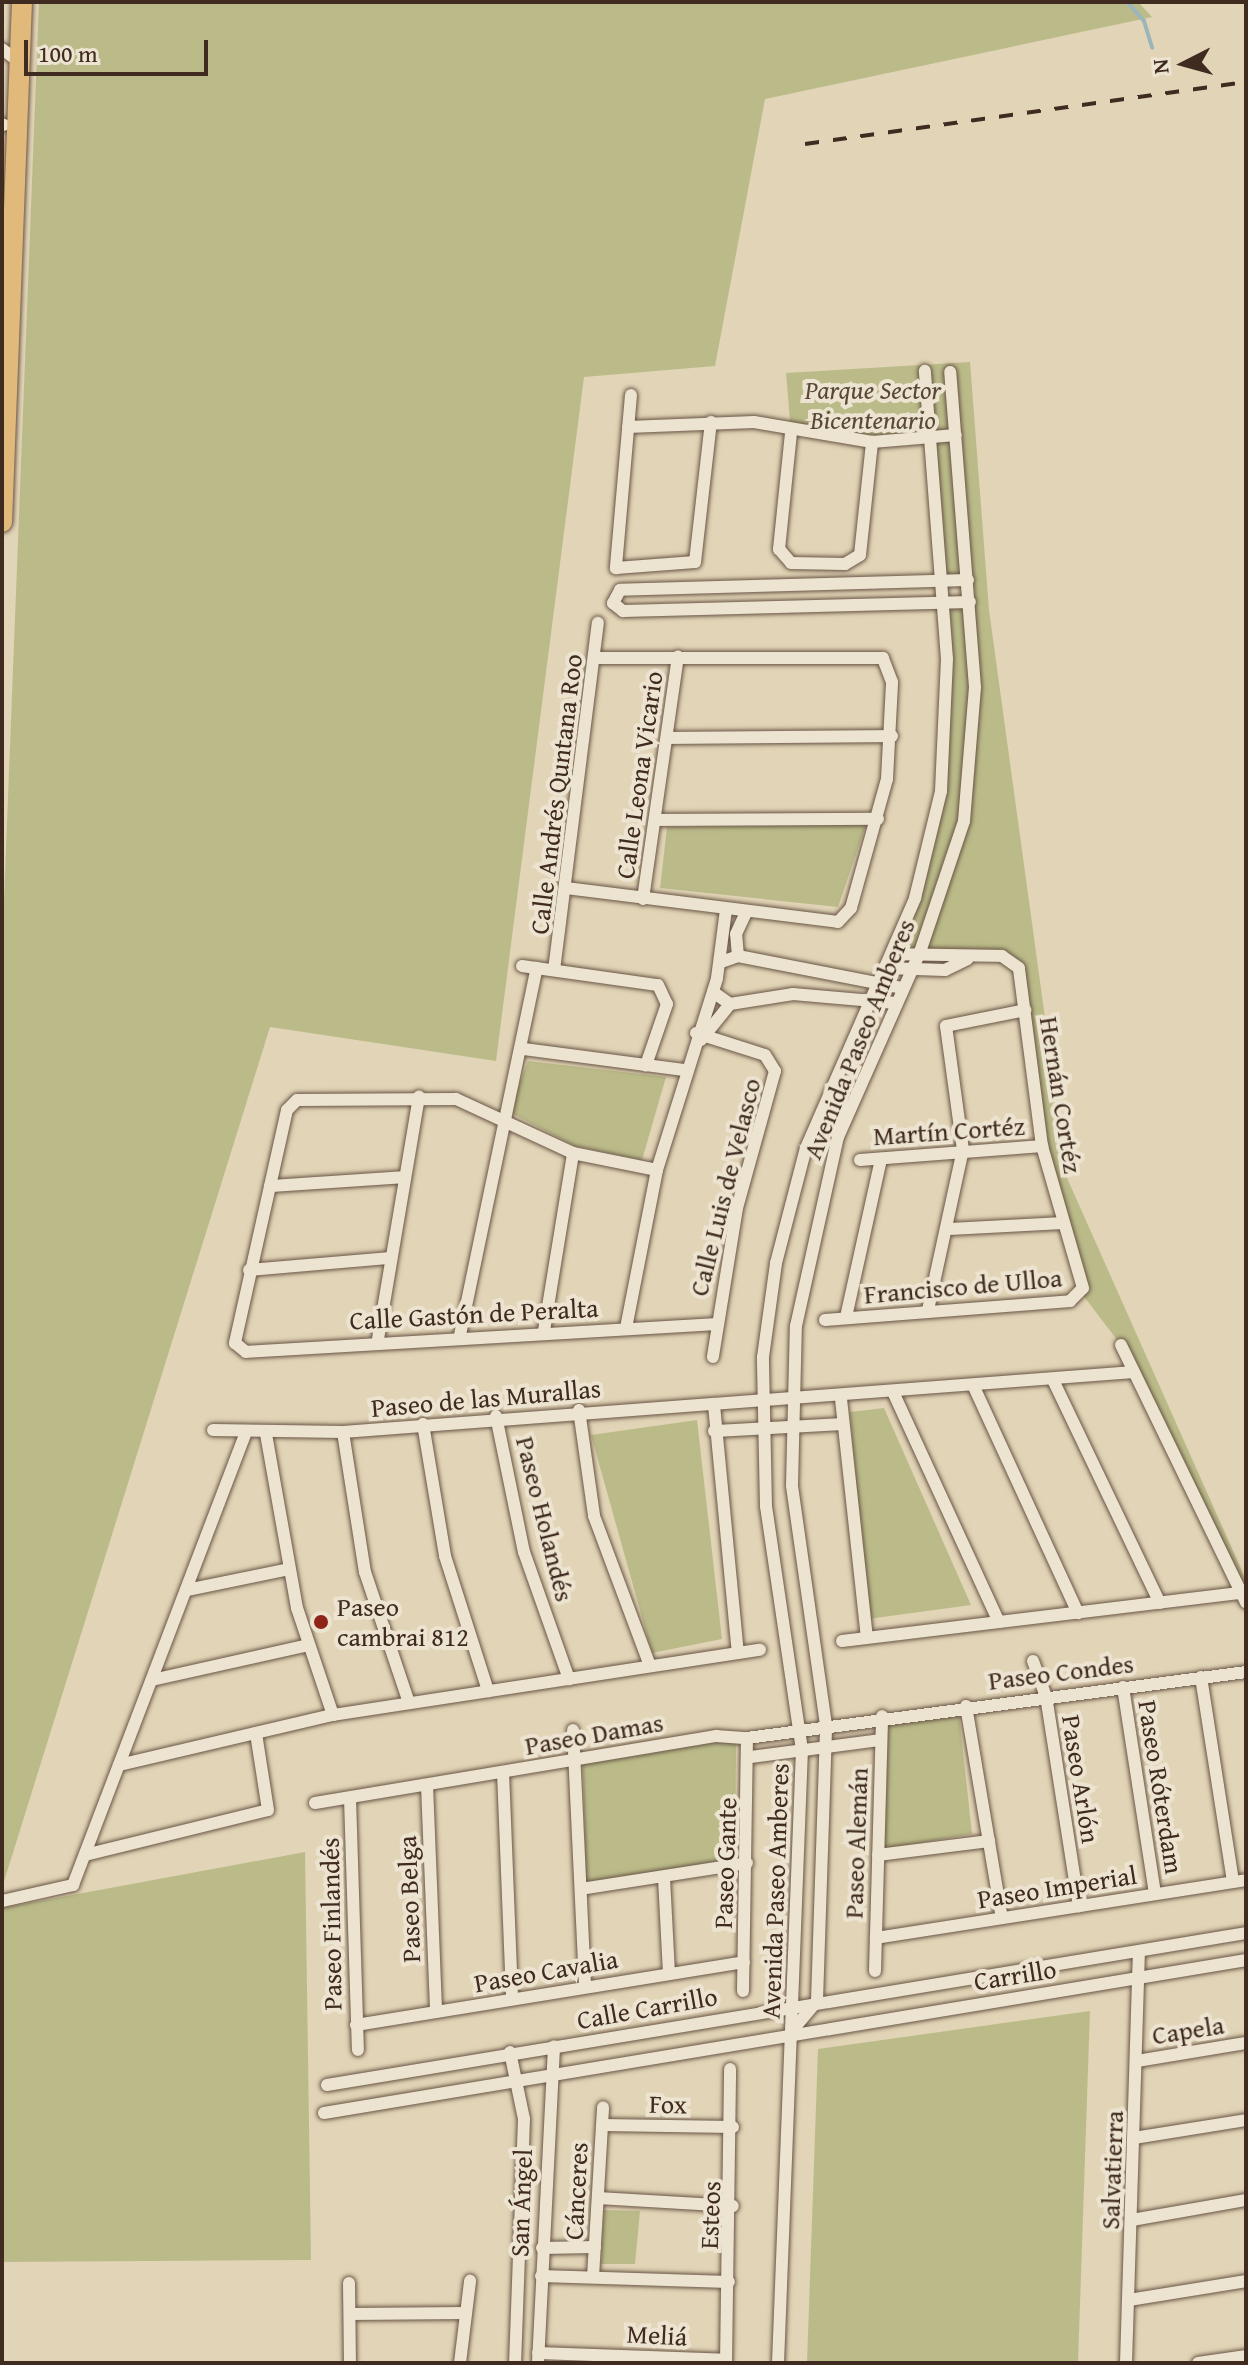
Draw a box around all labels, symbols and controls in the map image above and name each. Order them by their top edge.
scale bar [28,24,212,74]
north arrow [1144,24,1224,104]
text: 100 m [38,36,98,71]
text: N [1143,58,1177,76]
park label: Parque Sector Bicentenario [805,374,941,436]
street label: Calle Andrés Quntana Roo [523,652,589,936]
street label: Calle Leona Vicario [609,669,669,881]
street label: Avenida Paseo Amberes [797,914,921,1164]
street label: Hernán Cortéz [1033,1014,1089,1176]
street label: Calle Luis de Velasco [683,1075,767,1299]
street label: Martín Cortéz [872,1110,1026,1152]
street label: Francisco de Ulloa [863,1262,1063,1310]
street label: Calle Gastón de Peralta [349,1292,599,1336]
street label: Paseo de las Murallas [370,1372,602,1424]
street label: Paseo Holandés [509,1433,581,1605]
place label: Paseo cambrai 812 [337,1591,469,1652]
marker: Paseo cambrai 812 [312,1613,330,1631]
street label: Paseo Condes [987,1648,1135,1696]
street label: Paseo Róterdam [1132,1698,1190,1876]
street label: Paseo Damas [522,1707,666,1761]
street label: Paseo Arlón [1055,1713,1107,1845]
street label: Avenida Paseo Amberes [755,1762,795,2020]
street label: Paseo Alemán [838,1767,874,1919]
street label: Paseo Gante [707,1797,743,1929]
street label: Paseo Belga [391,1835,427,1963]
street label: Paseo Finlandés [314,1837,348,2011]
street label: Paseo Imperial [975,1859,1139,1915]
street label: Paseo Cavalia [472,1943,620,1999]
street label: Carrillo [972,1953,1058,1997]
street label: Calle Carrillo [574,1980,720,2036]
street label: Capela [1150,2009,1226,2051]
street label: Fox [649,2088,687,2120]
street label: Salvatierra [1094,2110,1130,2230]
street label: Cánceres [558,2141,594,2241]
street label: San Ángel [504,2148,538,2258]
street label: Esteos [693,2180,727,2250]
street label: Meliá [626,2318,688,2352]

